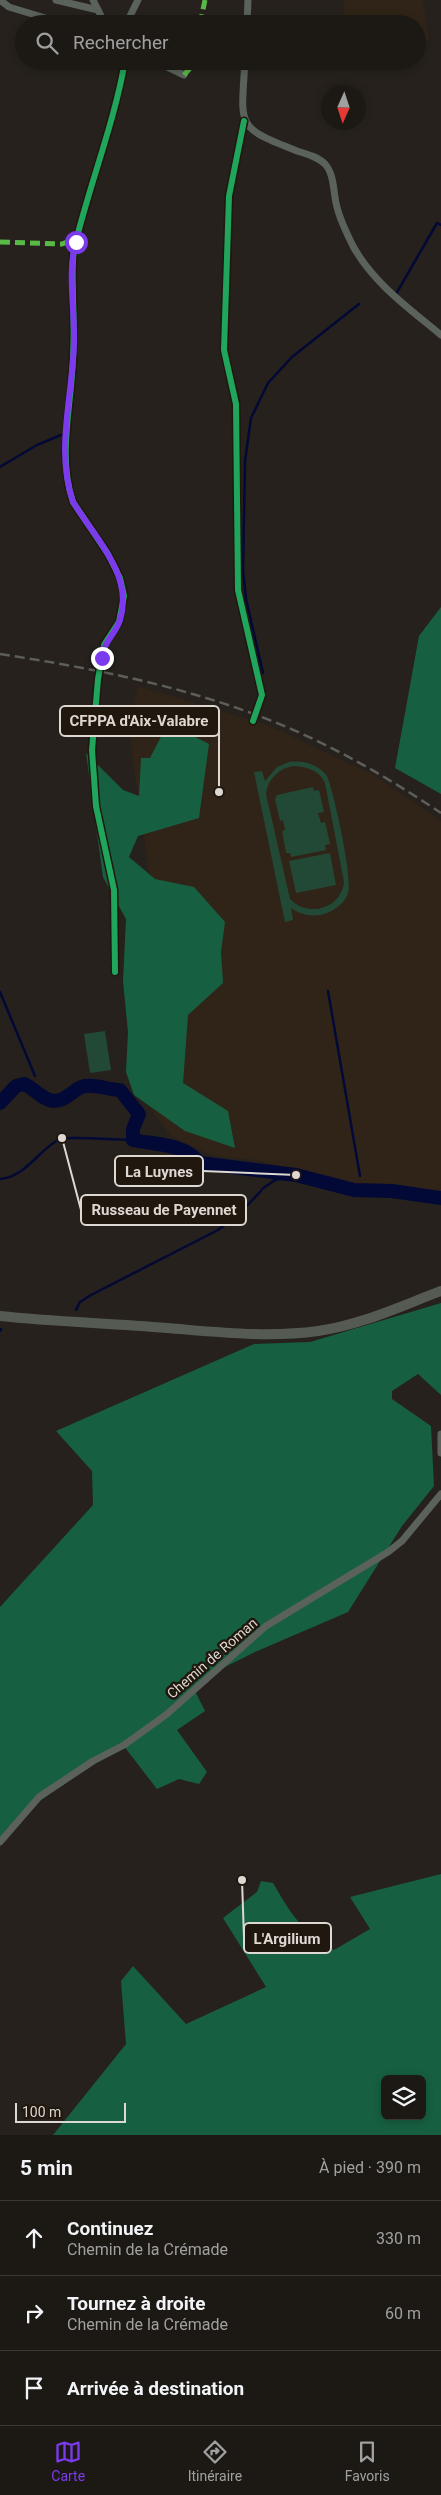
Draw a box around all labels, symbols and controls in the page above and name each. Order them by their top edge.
search box [15,15,426,70]
icon: search [33,29,61,57]
text: Rechercher [73,31,168,54]
north arrow [321,85,366,130]
route start [65,231,88,254]
route end [91,647,114,670]
callout: CFPPA d'Aix-Valabre [60,706,219,736]
text: CFPPA d'Aix-Valabre [70,712,208,730]
callout: La Luynes [115,1156,203,1186]
text: La Luynes [125,1163,193,1181]
callout: Russeau de Payennet [81,1195,246,1225]
text: Russeau de Payennet [91,1201,237,1219]
street label: Chemin de Roman [164,1615,260,1701]
callout: L'Argilium [244,1923,331,1953]
text: L'Argilium [254,1930,320,1948]
map controls [381,2075,426,2120]
button: layers [381,2075,426,2120]
scale bar [15,2100,126,2123]
text: 100 m [22,2104,61,2120]
text: 5 min [20,2156,73,2180]
text: À pied · 390 m [319,2158,421,2177]
text: Continuez [67,2217,153,2240]
icon: ahead [20,2224,48,2252]
text: 330 m [376,2229,421,2248]
text: Chemin de la Crémade [67,2240,228,2259]
text: Tournez à droite [67,2292,206,2315]
icon: right [20,2299,48,2327]
text: 60 m [385,2304,421,2323]
text: Chemin de la Crémade [67,2315,228,2334]
icon: arrive [20,2374,48,2402]
text: Arrivée à destination [67,2377,244,2400]
tab: Carte [51,2438,85,2484]
tab: Itinéraire [188,2438,242,2484]
tab: Favoris [345,2438,390,2484]

